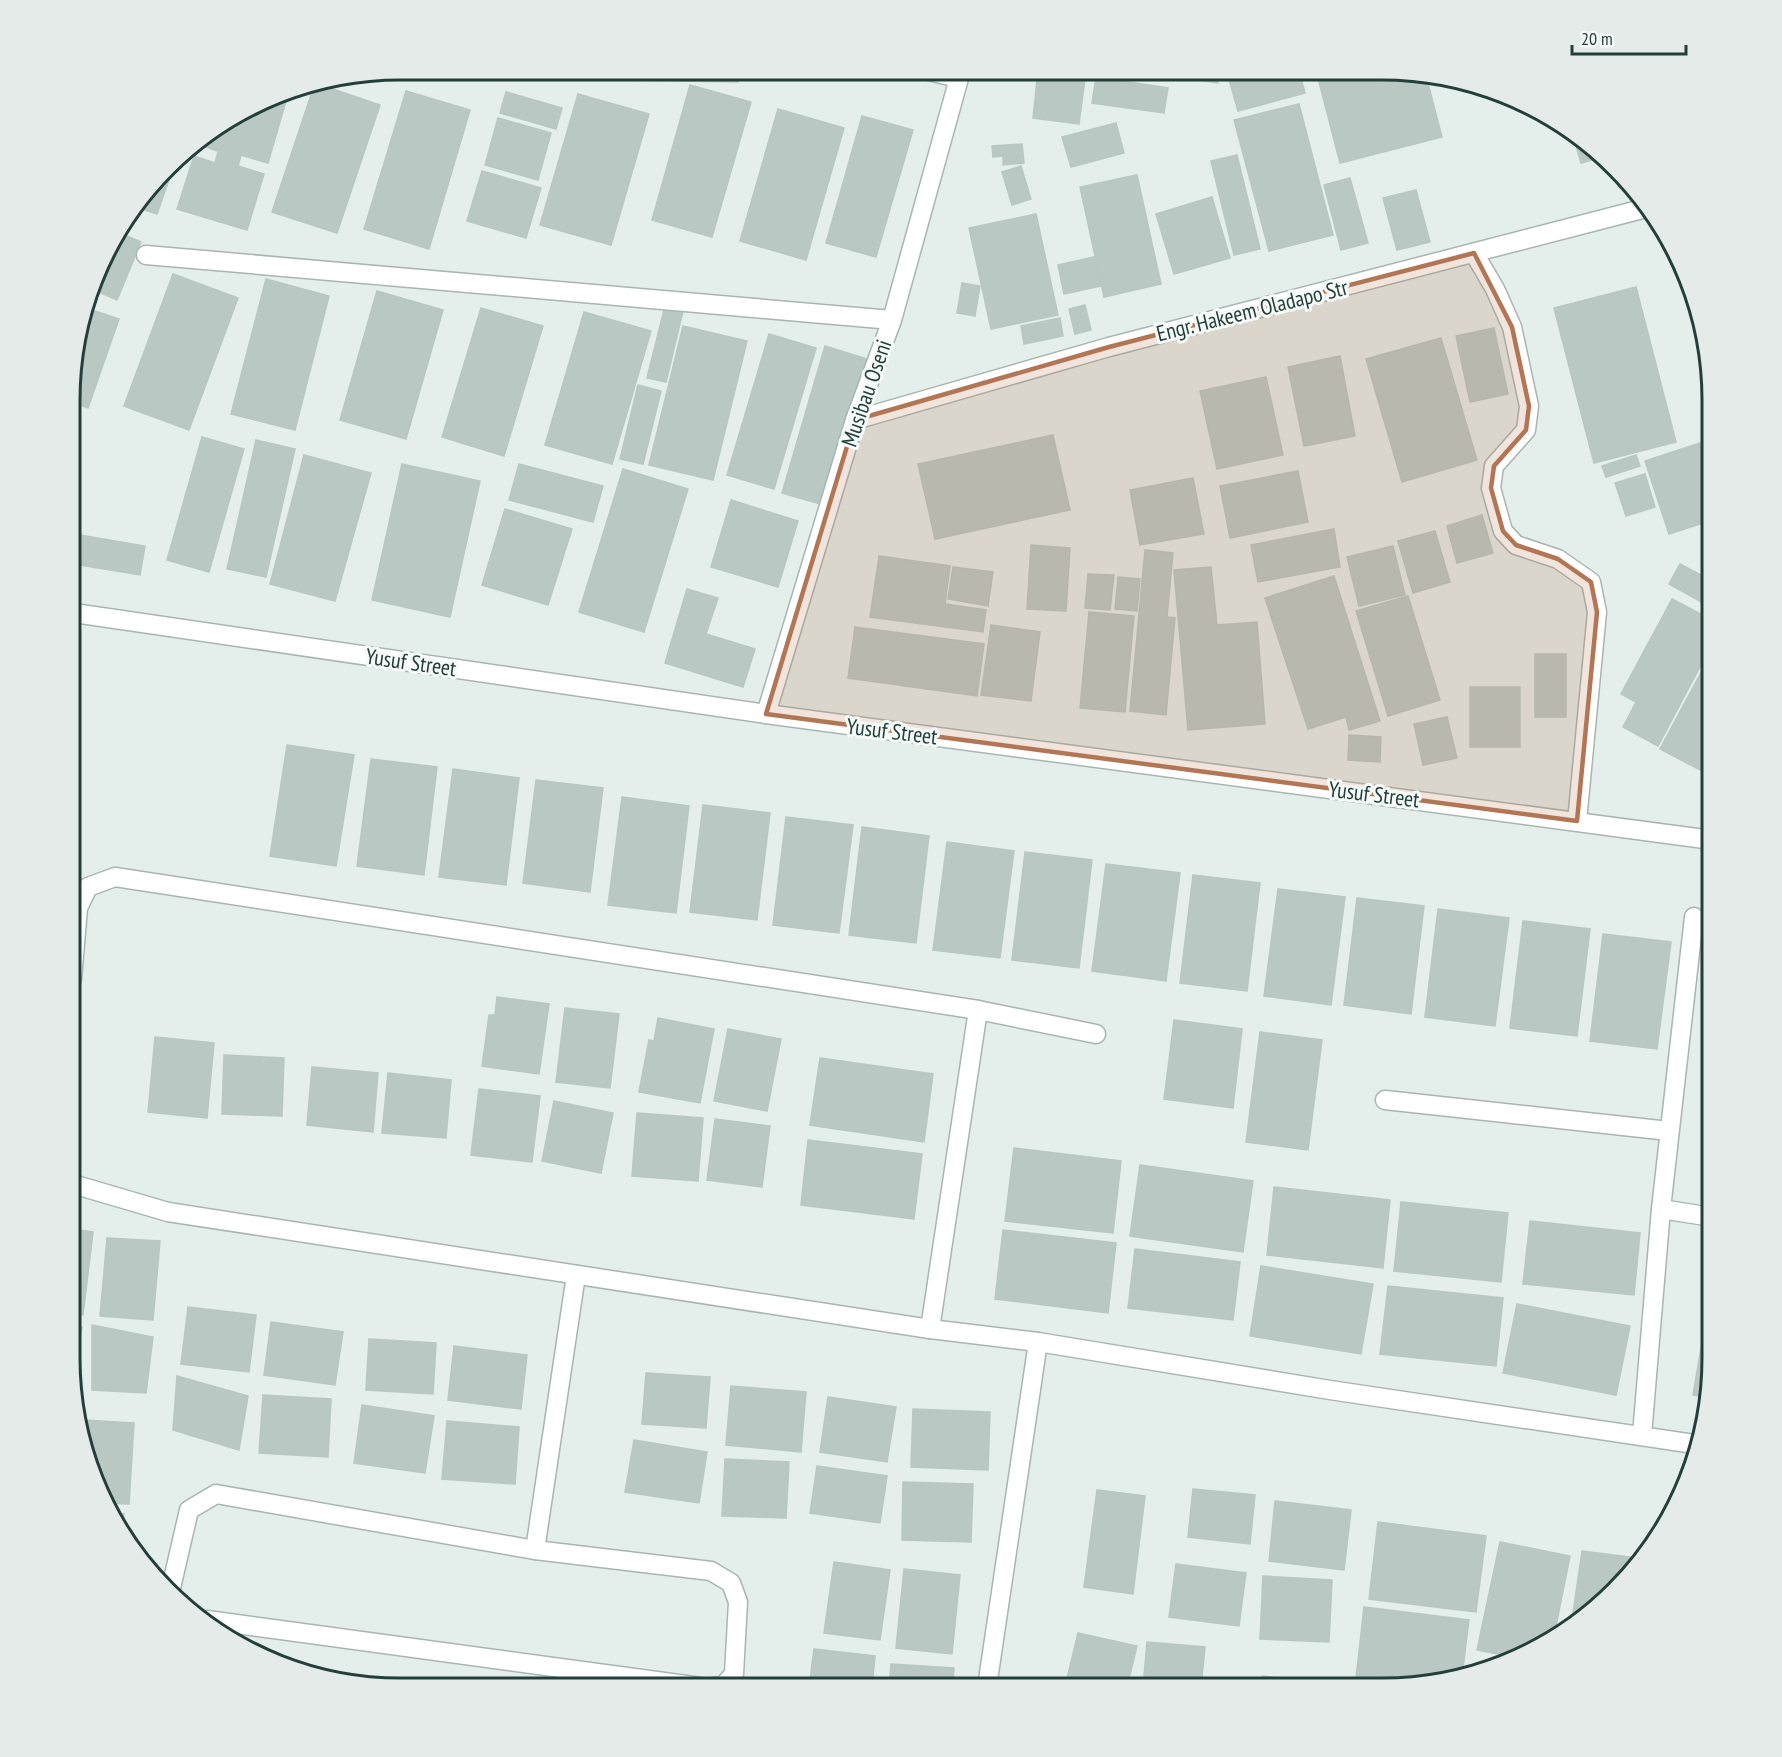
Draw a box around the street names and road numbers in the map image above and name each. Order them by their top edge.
street label: Engr. Hakeem Oladapo Str [1153,273,1351,347]
street label: Musibau Oseni [835,336,897,450]
street label: Yusuf Street [364,642,458,682]
street label: Yusuf Street [845,712,939,750]
street label: Yusuf Street [1327,775,1421,813]

